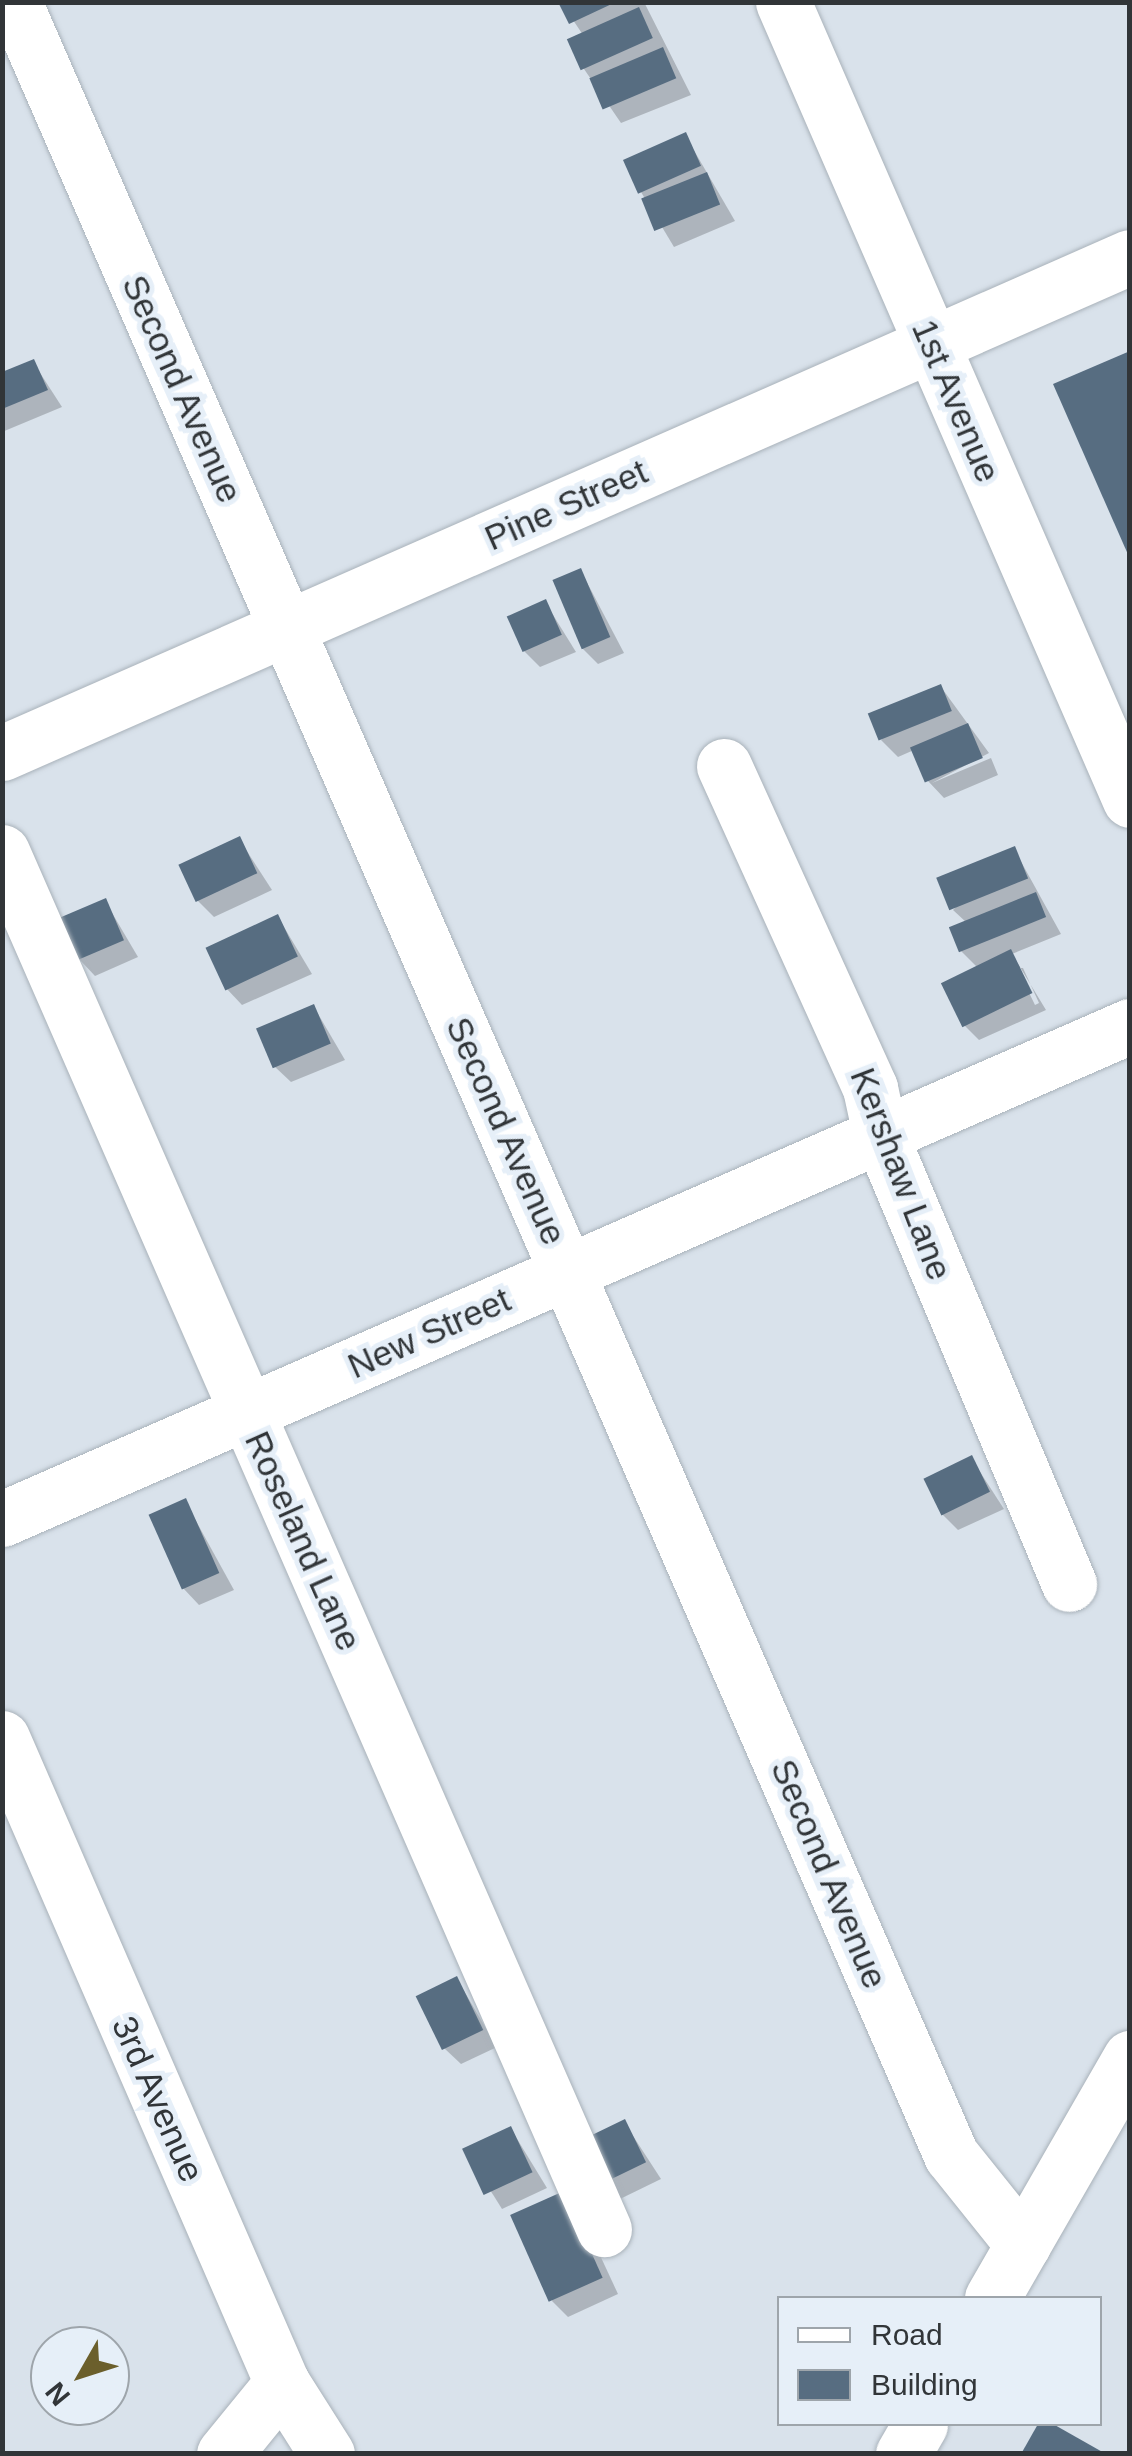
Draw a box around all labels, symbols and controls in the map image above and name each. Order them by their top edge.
street label: Second Avenue [113,268,251,510]
street label: 1st Avenue [903,312,1009,490]
street label: Pine Street [478,451,654,559]
street label: Second Avenue [437,1010,575,1252]
street label: Kershaw Lane [841,1062,961,1286]
street label: New Street [341,1279,517,1387]
street label: Roseland Lane [236,1425,370,1657]
street label: Second Avenue [762,1752,896,1996]
street label: 3rd Avenue [103,2009,213,2189]
legend [777,2296,1102,2426]
text: Road [871,2318,943,2351]
north arrow [30,2326,130,2426]
text: Building [871,2368,978,2401]
text: N [39,2376,76,2412]

